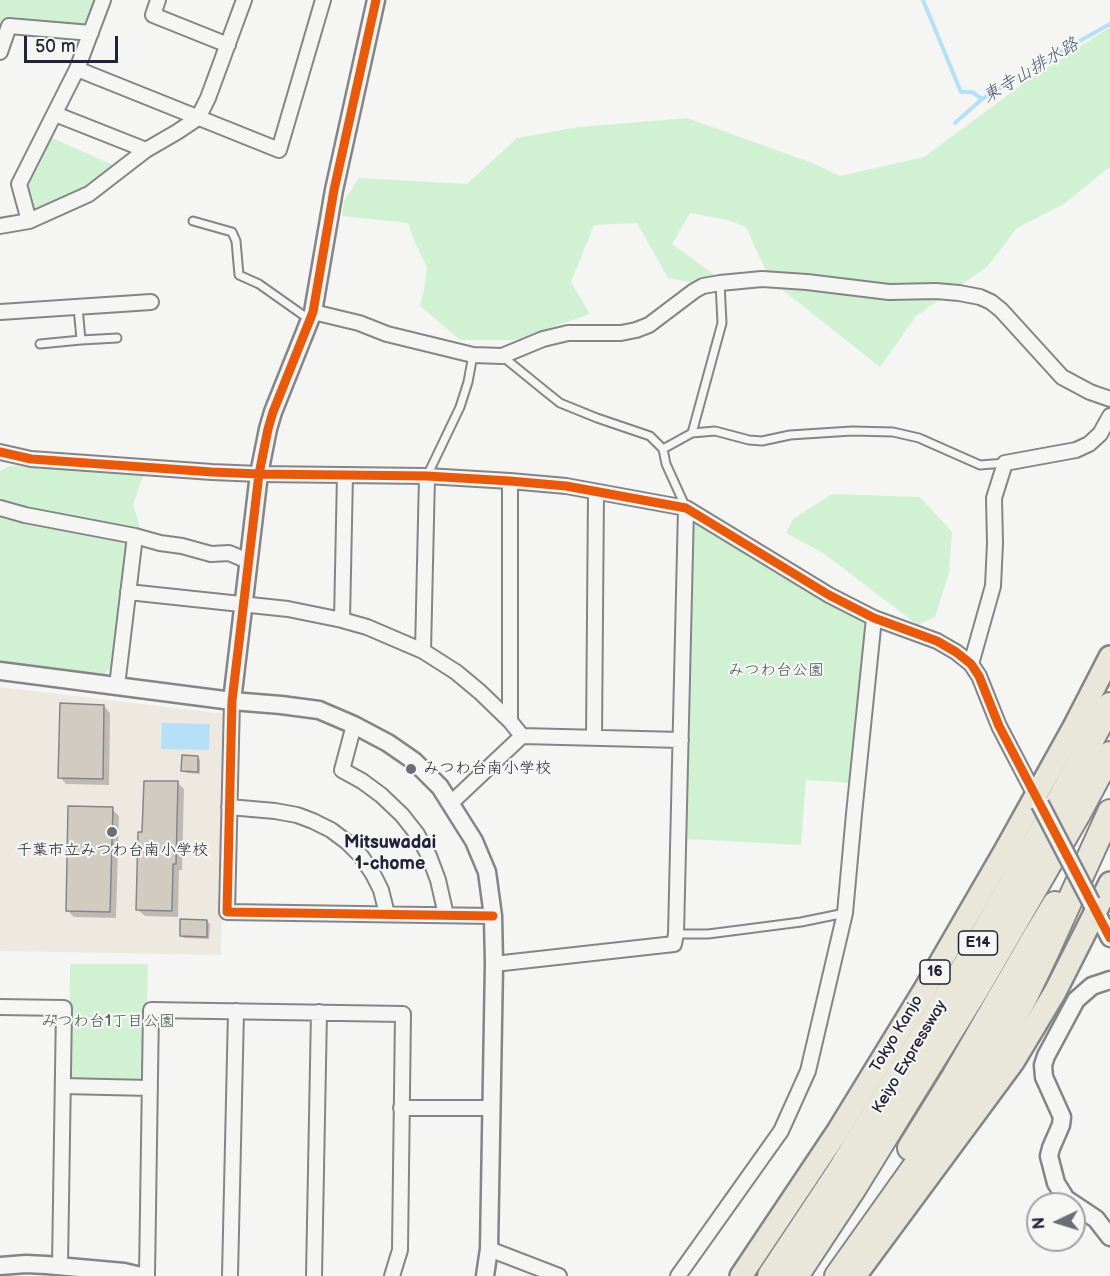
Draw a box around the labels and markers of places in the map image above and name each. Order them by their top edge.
place label: みつわ台南小学校 [423,759,551,779]
marker: みつわ台南小学校 [404,762,418,776]
marker: 千葉市立みつわ台南小学校 [105,825,119,839]
place label: 千葉市立みつわ台南小学校 [16,841,208,861]

